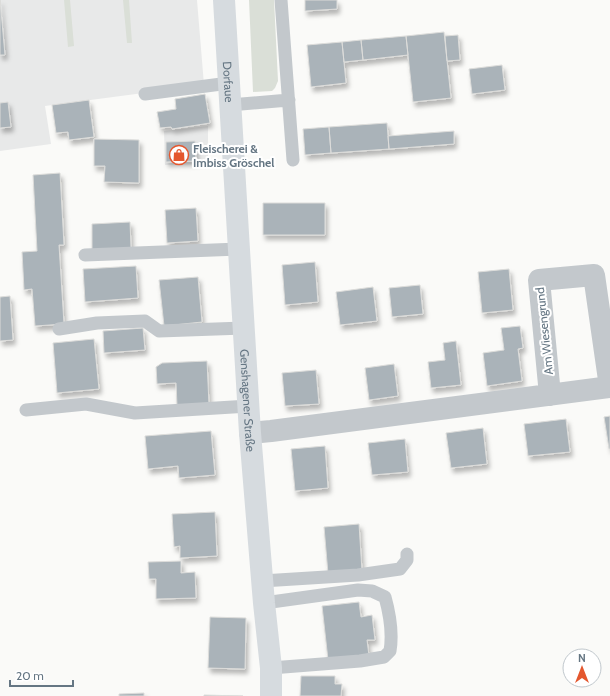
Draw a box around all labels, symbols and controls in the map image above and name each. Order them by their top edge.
street label: Dorfaue [220,61,238,103]
place label: Fleischerei & Imbiss Gröschel [193,141,274,170]
shop icon: Fleischerei & Imbiss Gröschel [168,144,190,166]
street label: Am Wiesengrund [532,287,556,375]
street label: Genshagener Straße [237,348,259,452]
north arrow [562,648,602,688]
text: N [578,651,586,665]
scale bar [10,662,73,688]
text: 20 m [16,668,44,683]

